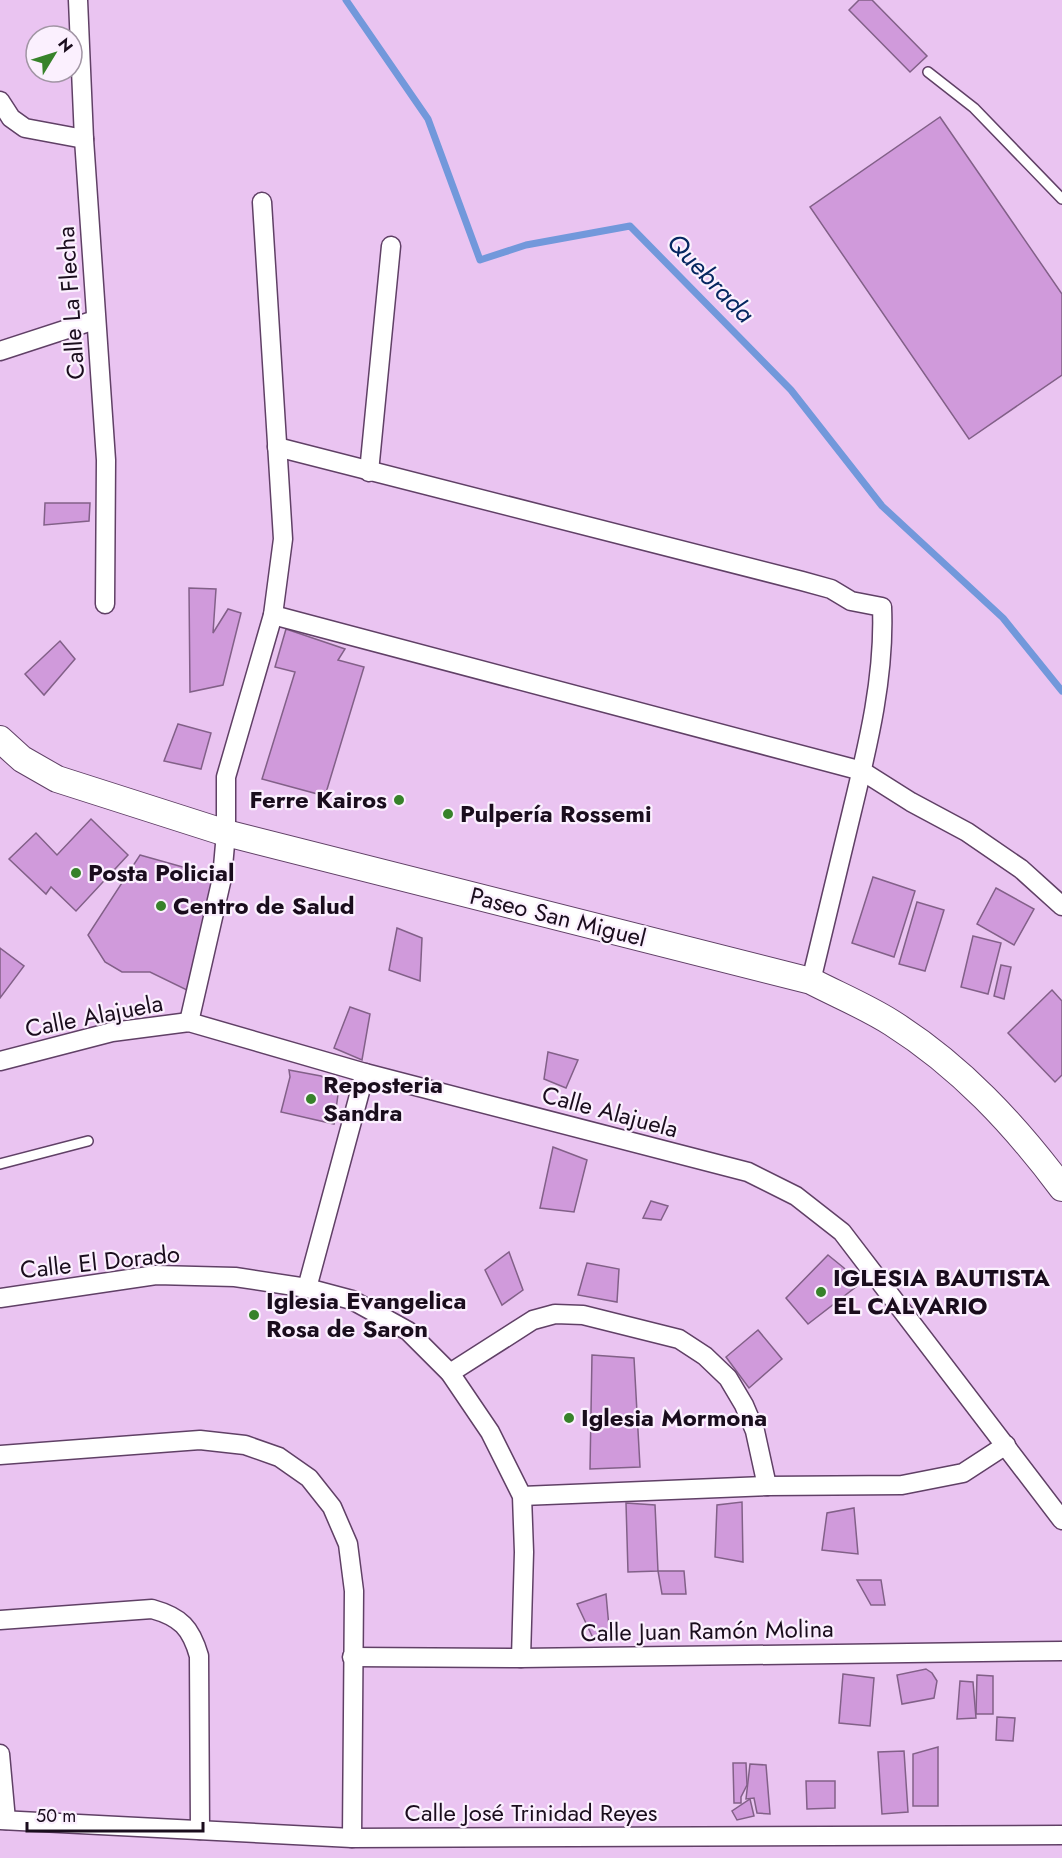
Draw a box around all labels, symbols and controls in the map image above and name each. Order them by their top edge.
north arrow [24,24,84,84]
text: N [52,33,78,57]
water label: Quebrada [658,224,764,332]
street label: Calle La Flecha [48,225,93,381]
place label: Ferre Kairos [249,782,387,817]
marker: Ferre Kairos [392,793,406,807]
place label: Pulpería Rossemi [460,796,652,831]
marker: Pulpería Rossemi [441,807,455,821]
place label: Posta Policial [88,855,235,890]
marker: Posta Policial [69,866,83,880]
street label: Paseo San Miguel [466,878,650,955]
place label: Centro de Salud [173,888,355,923]
marker: Centro de Salud [154,899,168,913]
street label: Calle Alajuela [22,985,166,1046]
place label: Reposteria Sandra [323,1067,443,1130]
street label: Calle Alajuela [538,1077,682,1146]
marker: Reposteria Sandra [304,1092,318,1106]
street label: Calle El Dorado [18,1236,182,1287]
place label: IGLESIA BAUTISTA EL CALVARIO [833,1260,1050,1323]
place label: Iglesia Evangelica Rosa de Saron [266,1283,466,1346]
marker: IGLESIA BAUTISTA EL CALVARIO [814,1285,828,1299]
marker: Iglesia Evangelica Rosa de Saron [247,1308,261,1322]
place label: Iglesia Mormona [581,1400,767,1435]
marker: Iglesia Mormona [562,1411,576,1425]
street label: Calle Juan Ramón Molina [580,1611,834,1650]
scale bar [27,1795,202,1833]
street label: Calle José Trinidad Reyes [404,1795,658,1830]
text: 50 m [36,1803,76,1829]

